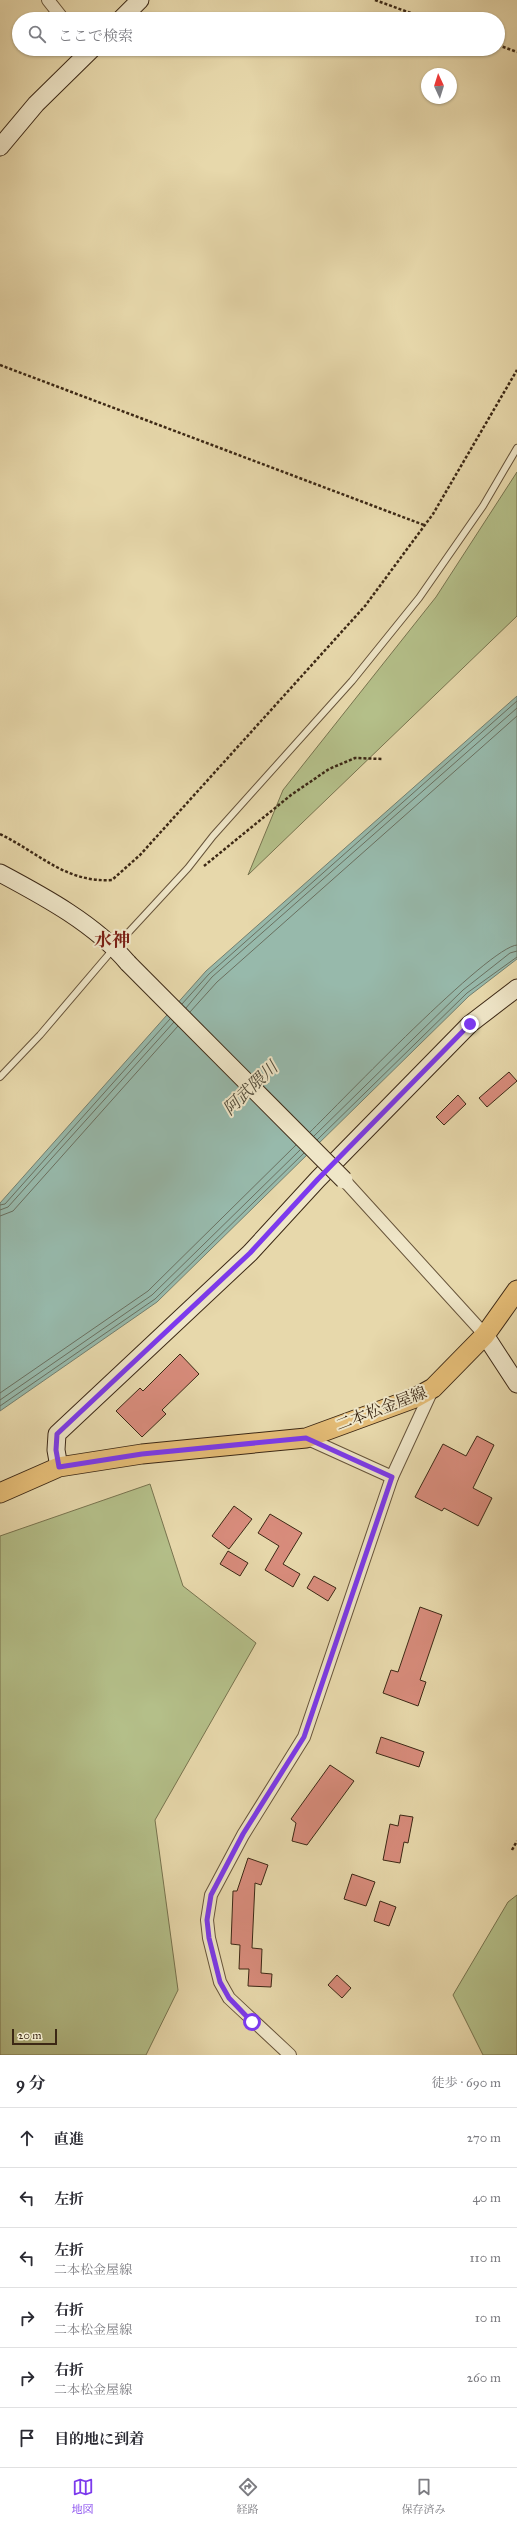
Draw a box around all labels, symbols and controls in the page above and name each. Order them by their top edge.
search box [12,12,505,56]
icon: search [26,23,48,45]
text: ここで検索 [58,27,133,45]
north arrow [421,68,457,104]
district label: 水神 [94,929,130,951]
route end [461,1015,479,1033]
water label: 阿武隈川 [219,1056,284,1120]
street label: 二本松金屋線 [333,1382,429,1435]
route start [243,2013,261,2031]
scale bar [12,2027,57,2046]
text: 20 m [18,2029,41,2042]
text: 9 分 [16,2073,46,2094]
text: 徒歩 · 690 m [432,2075,501,2091]
icon: ahead [16,2127,38,2149]
text: 直進 [54,2130,84,2148]
text: 270 m [467,2130,501,2146]
icon: left [16,2187,38,2209]
text: 左折 [54,2190,84,2208]
text: 40 m [472,2190,501,2206]
text: 左折 [54,2241,84,2259]
icon: left [16,2247,38,2269]
text: 110 m [469,2250,501,2266]
text: 二本松金屋線 [54,2262,132,2278]
text: 右折 [54,2301,84,2319]
icon: right [16,2307,38,2329]
text: 10 m [475,2310,501,2326]
text: 二本松金屋線 [54,2322,132,2338]
text: 右折 [54,2361,84,2379]
icon: right [16,2367,38,2389]
text: 260 m [467,2370,501,2386]
text: 二本松金屋線 [54,2382,132,2398]
icon: arrive [16,2427,38,2449]
text: 目的地に到着 [54,2430,144,2448]
tab: 地図 [72,2476,94,2516]
tab: 経路 [237,2476,259,2516]
tab: 保存済み [402,2476,446,2516]

